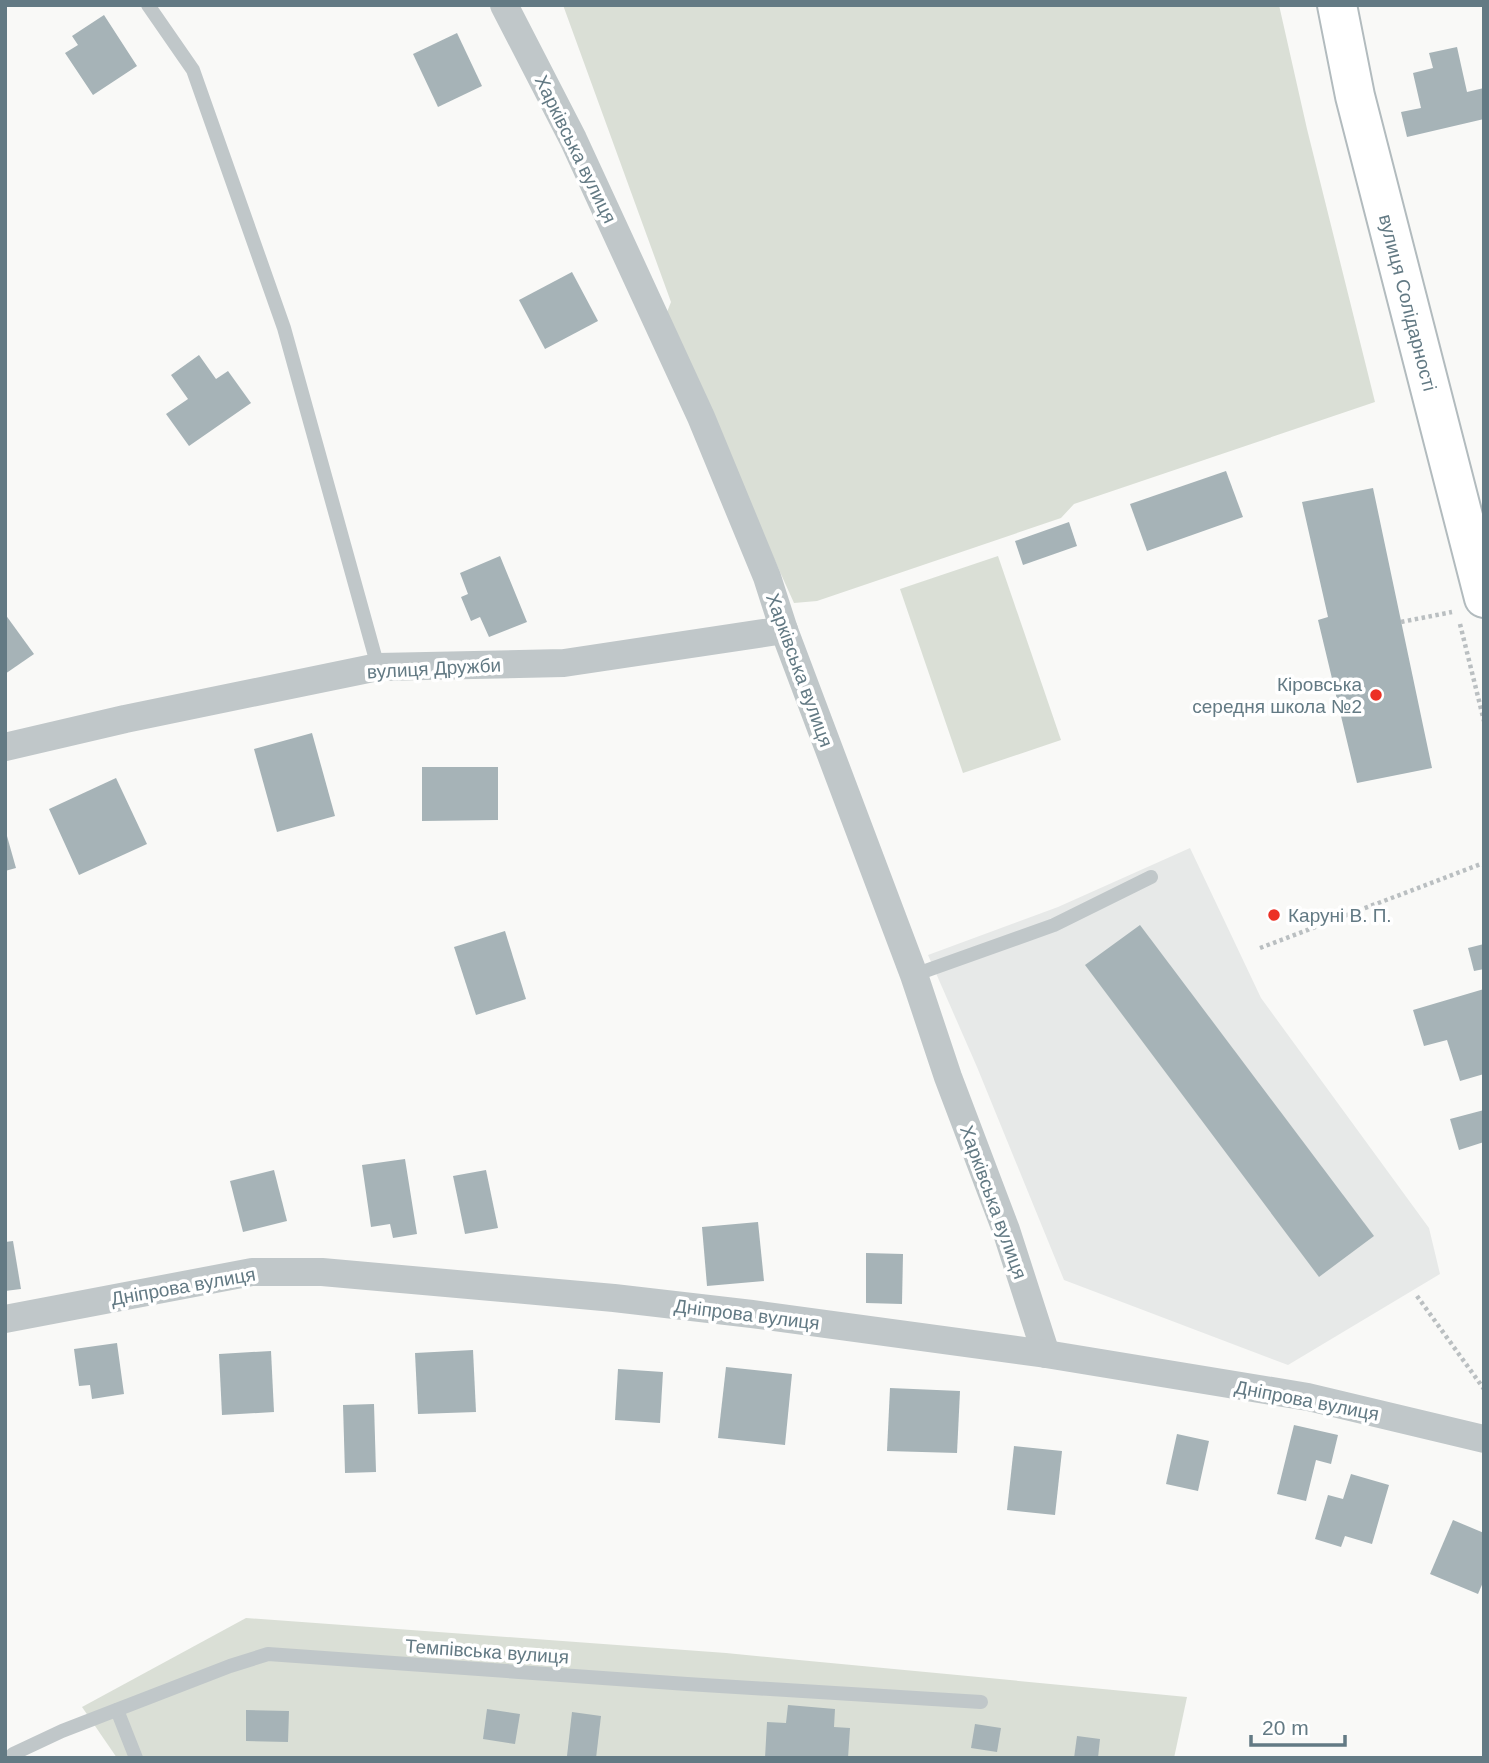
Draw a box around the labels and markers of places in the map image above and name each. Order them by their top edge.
place label: Кіровська середня школа №2 [1192,674,1362,717]
marker: Кіровська середня школа №2 [1368,687,1384,703]
place label: Каруні В. П. [1288,905,1392,926]
marker: Каруні В. П. [1266,907,1282,923]

